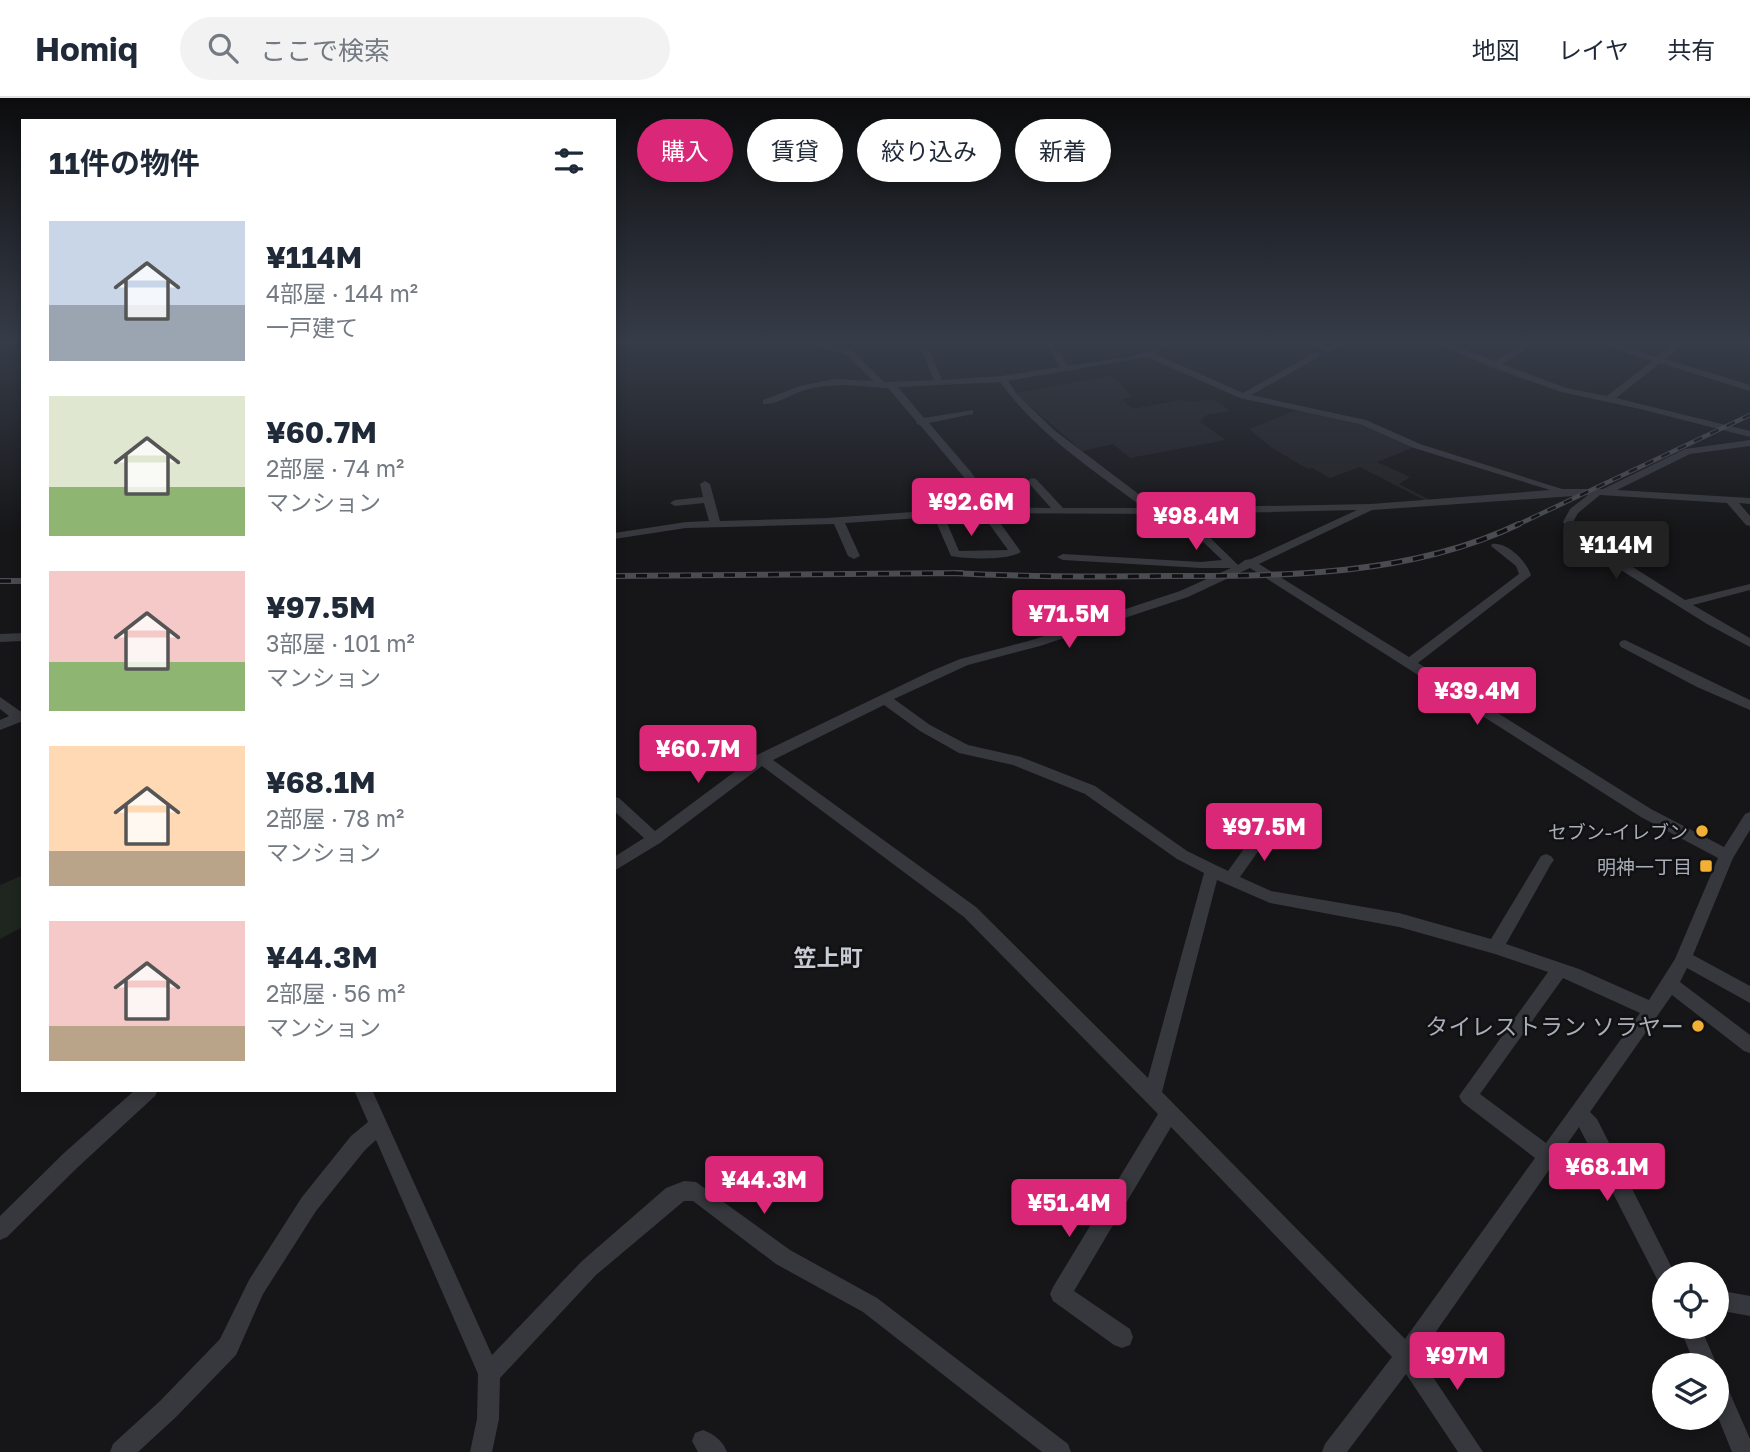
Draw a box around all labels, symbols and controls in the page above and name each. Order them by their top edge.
search box [180,17,670,80]
text: Homiq [35,29,138,68]
icon: search [204,29,242,67]
text: ここで検索 [260,35,390,66]
text: 地図 [1472,35,1520,64]
text: レイヤ [1558,35,1629,64]
text: 共有 [1667,35,1715,64]
chip: 購入 [637,119,733,182]
chip: 賃貸 [747,119,843,182]
chip: 絞り込み [857,119,1001,182]
chip: 新着 [1015,119,1111,182]
icon: filters [550,142,588,180]
text: 11件の物件 [49,145,200,181]
text: ¥114M [266,239,362,275]
icon: home [105,249,189,333]
text: 4部屋 · 144 m² [266,279,418,307]
text: 一戸建て [266,313,358,341]
text: ¥60.7M [266,414,377,450]
icon: home [105,424,189,508]
text: 2部屋 · 74 m² [266,454,404,482]
pin: ¥92.6M [914,478,1028,538]
text: ¥92.6M [928,487,1014,515]
text: マンション [266,488,381,516]
pin: ¥98.4M [1139,492,1253,552]
text: ¥98.4M [1153,501,1239,529]
pin: ¥114M [1567,522,1665,581]
text: ¥114M [1579,530,1653,558]
text: ¥97.5M [266,589,376,625]
pin: ¥71.5M [1012,590,1126,650]
icon: home [105,599,189,683]
text: ¥71.5M [1028,599,1110,627]
text: 3部屋 · 101 m² [266,629,415,657]
text: マンション [266,663,381,691]
pin: ¥39.4M [1420,668,1534,727]
text: ¥39.4M [1434,676,1520,704]
pin: ¥60.7M [641,726,755,785]
text: ¥60.7M [655,734,741,762]
text: ¥68.1M [266,764,376,800]
icon: home [105,774,189,858]
text: 2部屋 · 78 m² [266,804,404,832]
pin: ¥97.5M [1207,804,1321,863]
text: ¥97.5M [1222,812,1306,840]
place label: セブン-イレブン [1548,820,1688,843]
marker: セブン-イレブン [1694,823,1710,839]
text: マンション [266,838,381,866]
place label: 明神一丁目 [1597,855,1692,878]
marker: 明神一丁目 [1698,858,1714,874]
text: ¥44.3M [266,939,378,975]
district label: 笠上町 [794,943,863,971]
icon: home [105,949,189,1033]
text: 2部屋 · 56 m² [266,979,405,1007]
place label: タイレストラン ソラヤー [1425,1012,1684,1040]
text: マンション [266,1013,381,1041]
marker: タイレストラン ソラヤー [1690,1018,1706,1034]
pin: ¥68.1M [1550,1144,1664,1203]
text: ¥68.1M [1565,1152,1649,1180]
pin: ¥44.3M [707,1156,821,1216]
text: ¥44.3M [721,1165,807,1193]
pin: ¥51.4M [1012,1180,1126,1239]
text: ¥51.4M [1027,1188,1111,1216]
map controls [1652,1262,1729,1430]
button: locate [1652,1262,1729,1339]
pin: ¥97M [1416,1332,1498,1392]
text: ¥97M [1426,1341,1488,1369]
button: layers [1652,1353,1729,1430]

